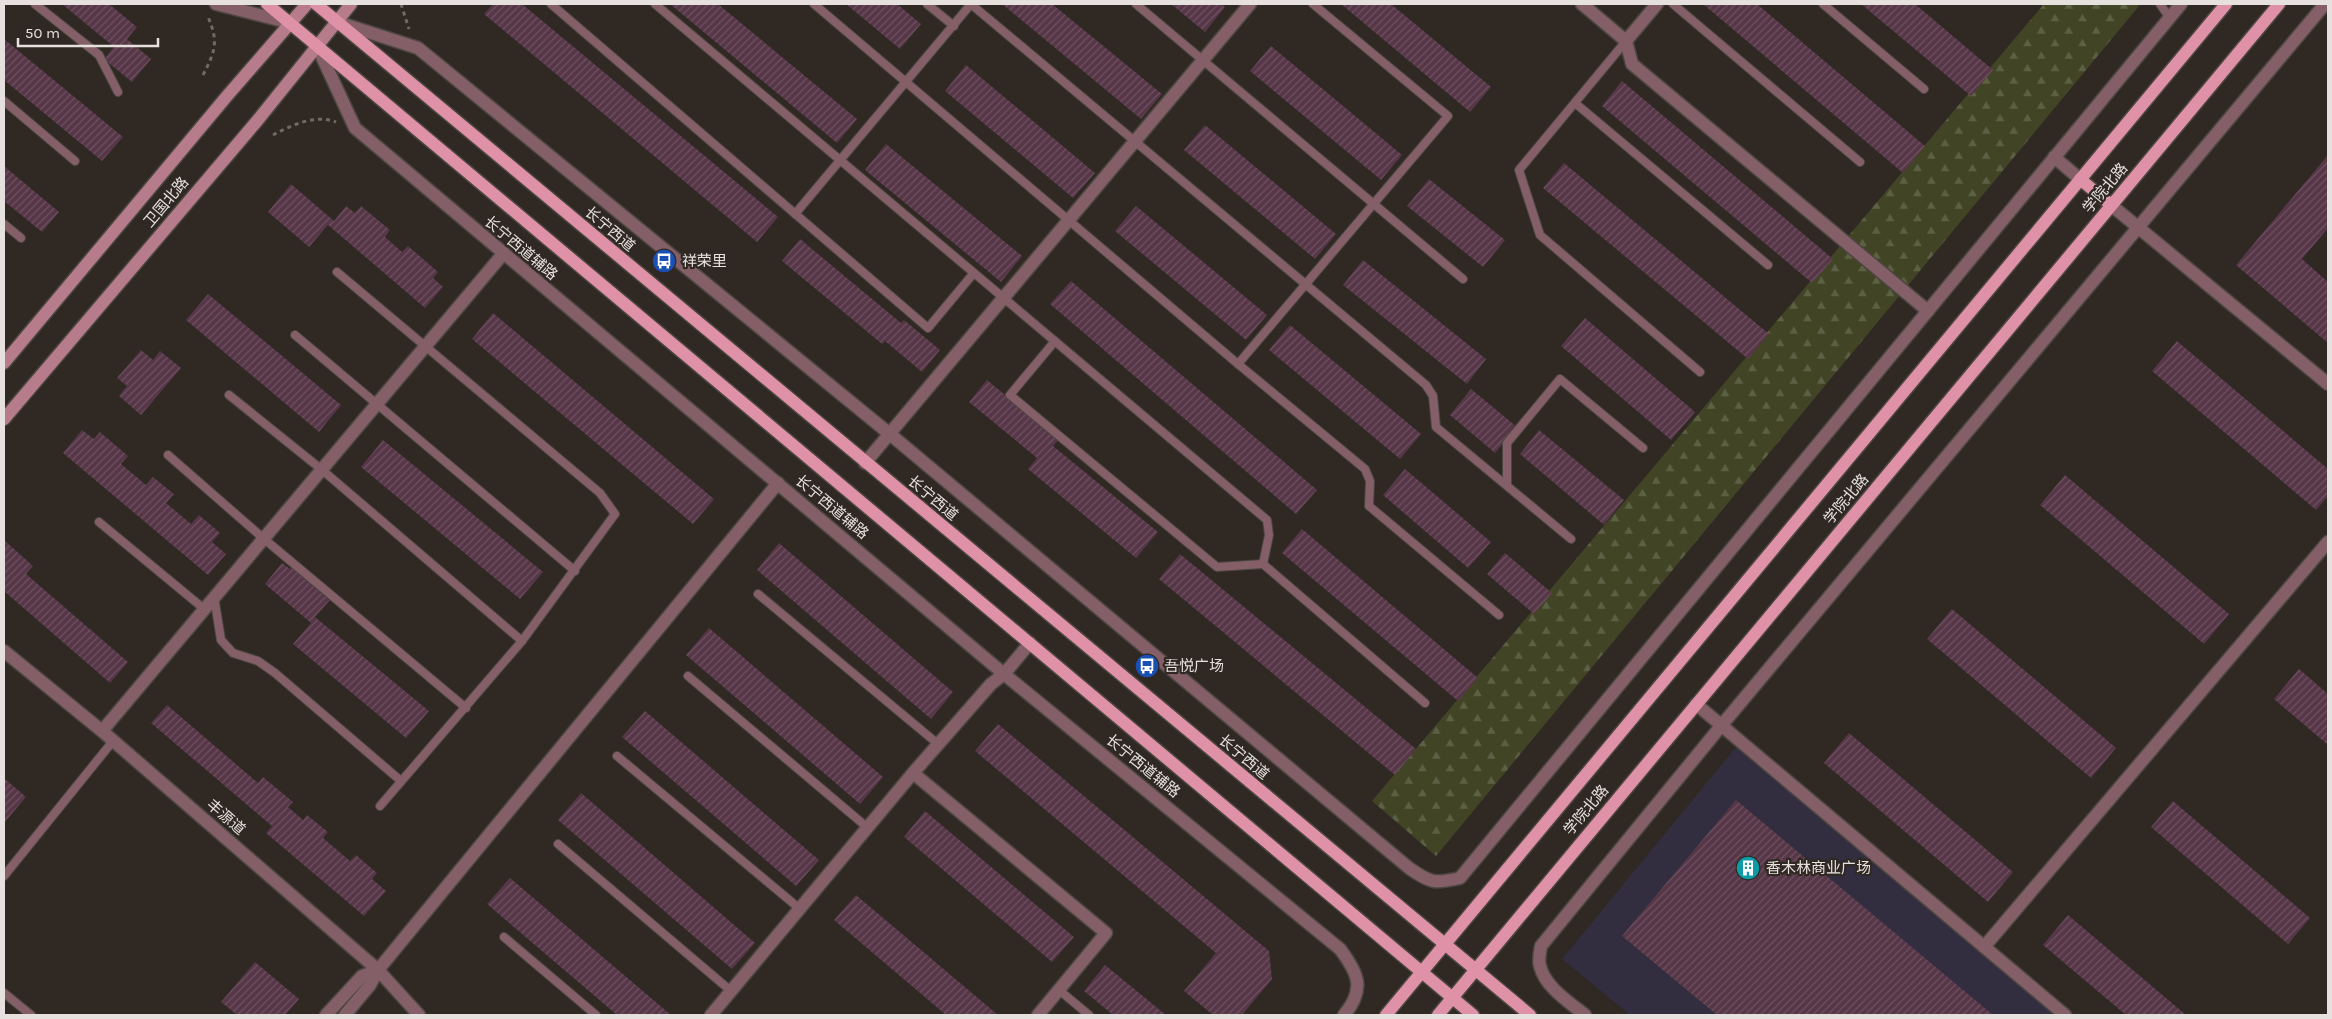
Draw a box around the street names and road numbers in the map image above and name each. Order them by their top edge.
street label: 学院北路 [2079,159,2131,217]
street label: 卫国北路 [140,173,192,231]
street label: 长宁西道 [581,203,639,255]
street label: 长宁西道辅路 [481,212,561,284]
street label: 学院北路 [1820,470,1872,528]
street label: 长宁西道辅路 [792,471,872,543]
street label: 长宁西道 [904,472,962,524]
street label: 长宁西道辅路 [1102,731,1184,801]
street label: 长宁西道 [1215,731,1273,783]
street label: 学院北路 [1560,781,1612,839]
street label: 丰源道 [203,795,249,839]

